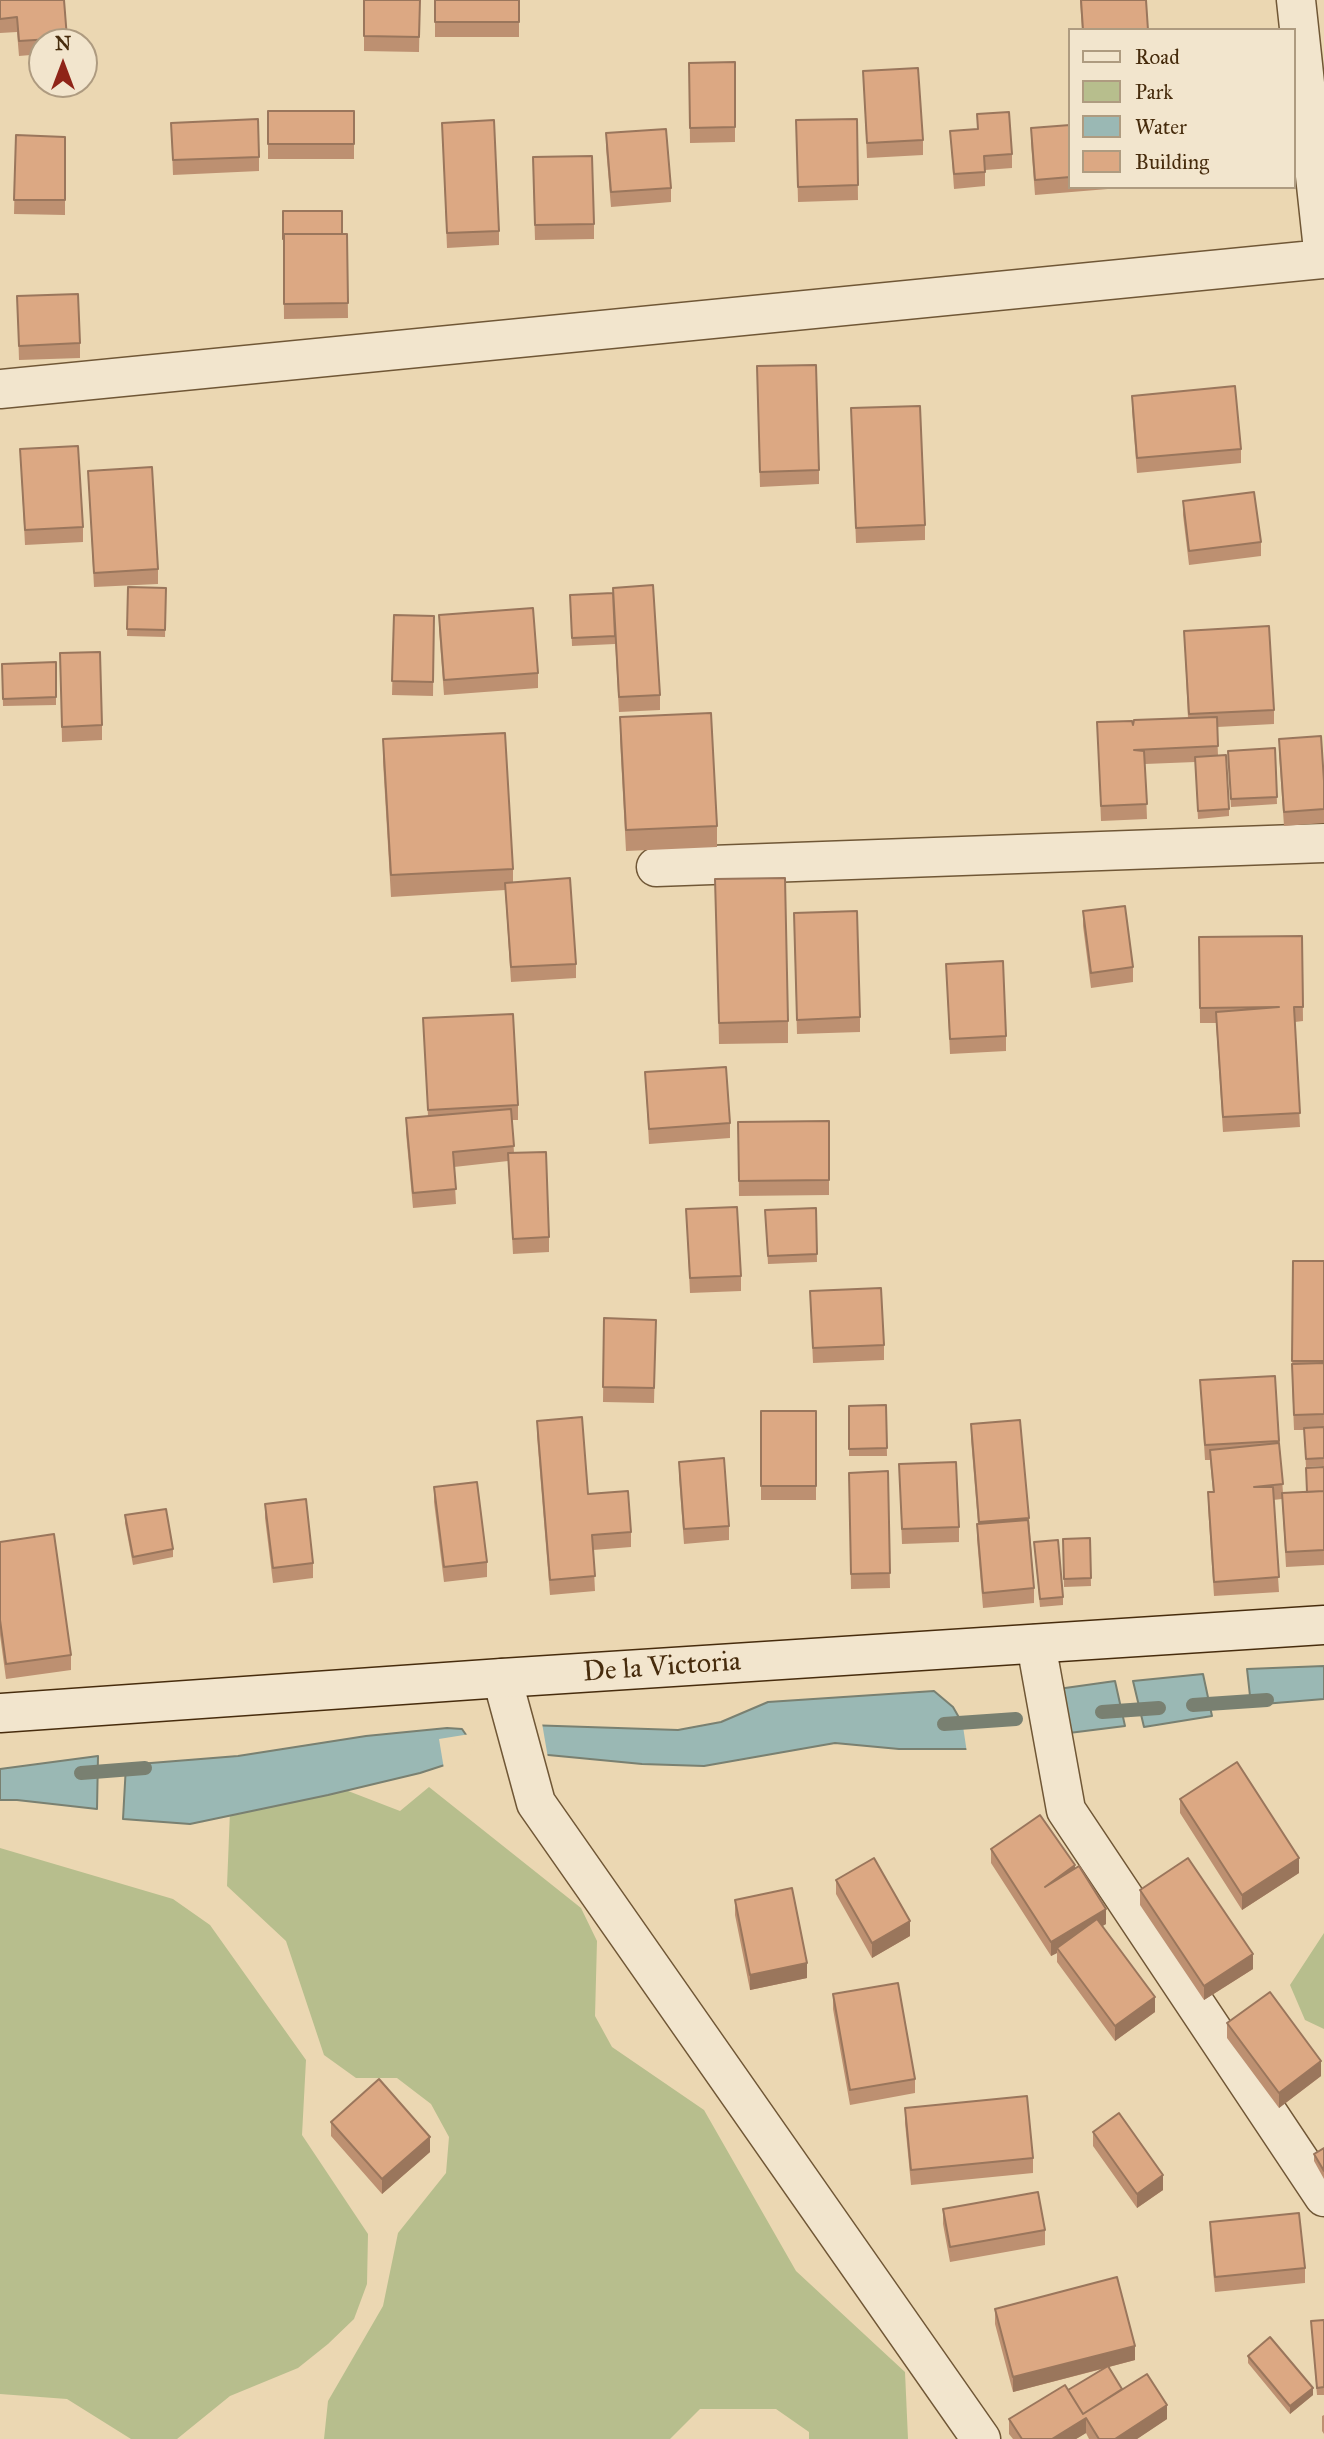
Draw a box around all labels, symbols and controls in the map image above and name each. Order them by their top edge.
north arrow [28,28,98,98]
legend [1068,28,1296,189]
text: N [55,32,71,55]
text: Road [1135,44,1180,70]
text: Park [1135,79,1173,105]
text: Water [1135,114,1187,140]
text: Building [1135,149,1209,175]
street label: De la Victoria [582,1646,742,1690]

